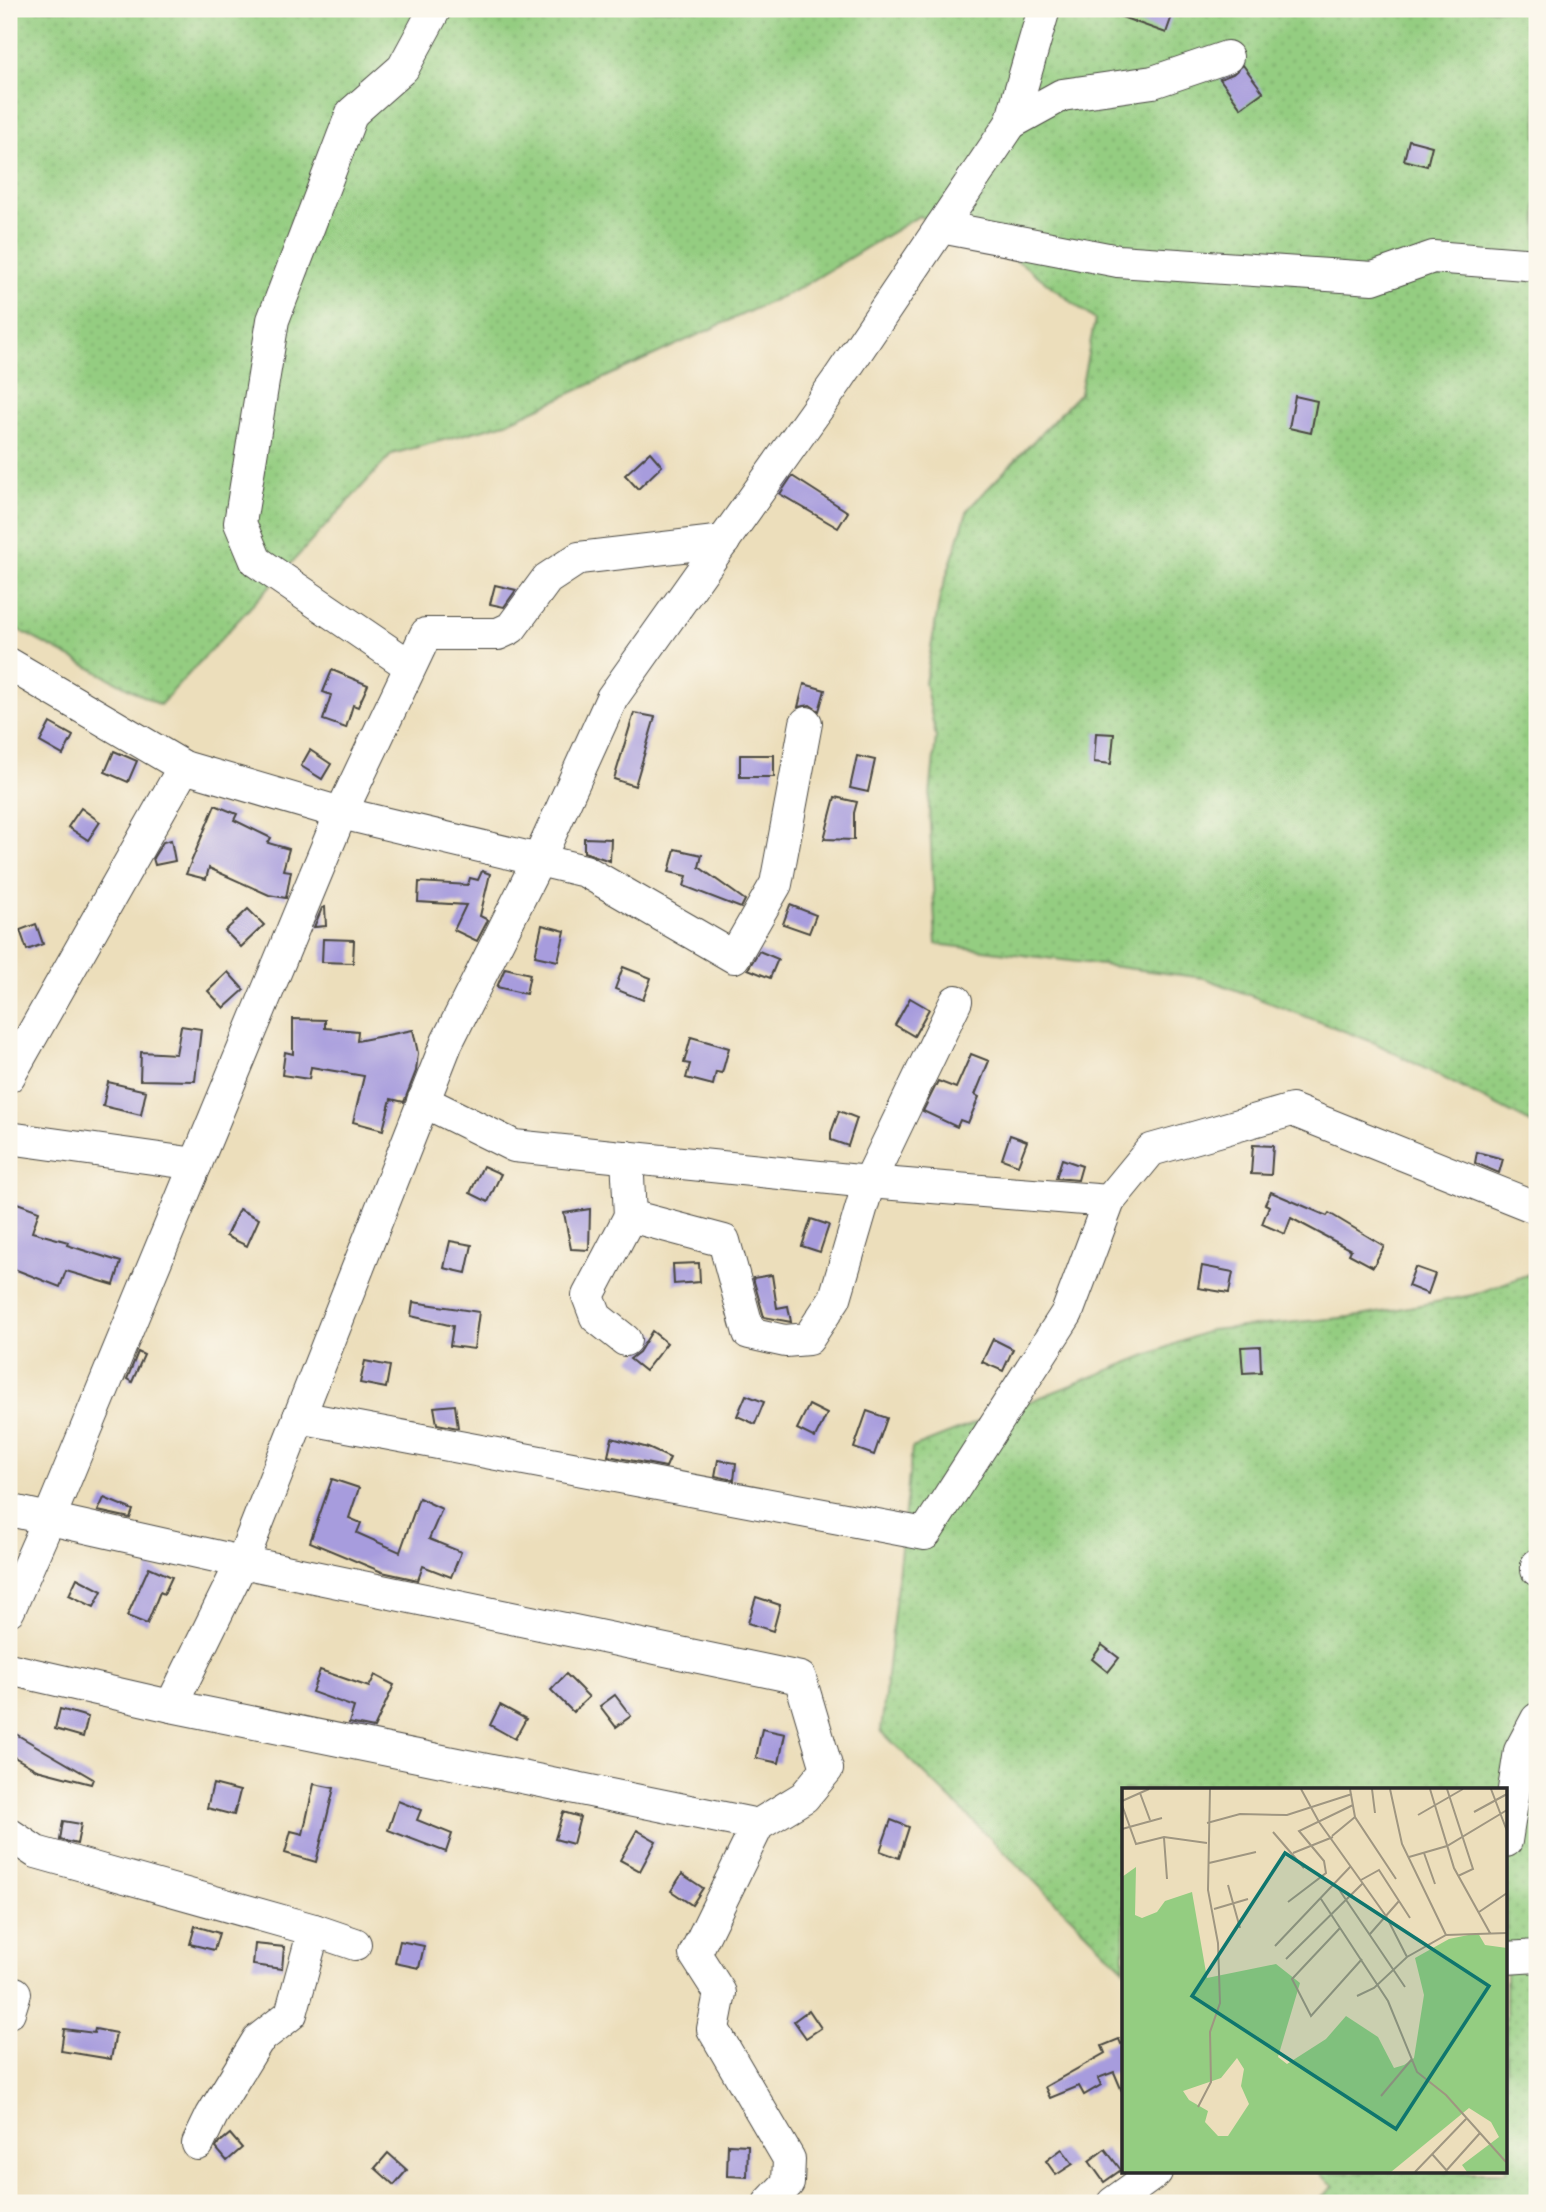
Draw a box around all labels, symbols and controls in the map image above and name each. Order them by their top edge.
inset map [1122,1788,1508,2174]

